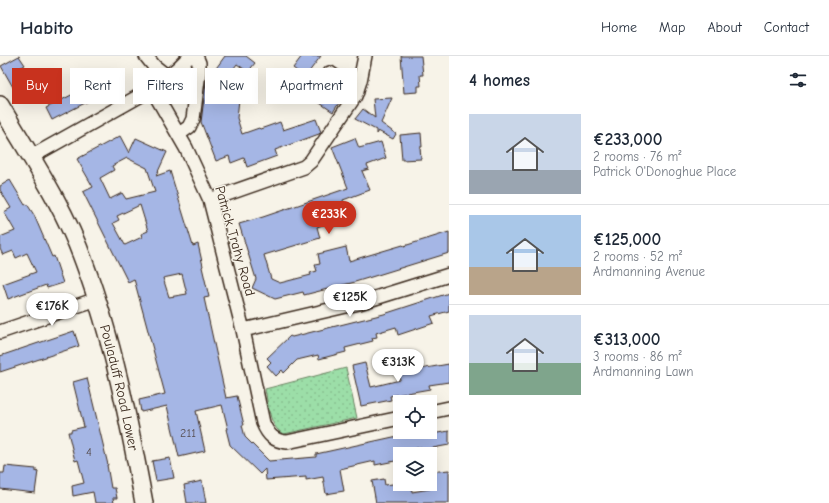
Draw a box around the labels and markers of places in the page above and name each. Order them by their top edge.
pin: €233K [301,201,357,235]
pin: €125K [322,284,378,318]
pin: €176K [24,293,80,327]
pin: €313K [370,349,426,383]

